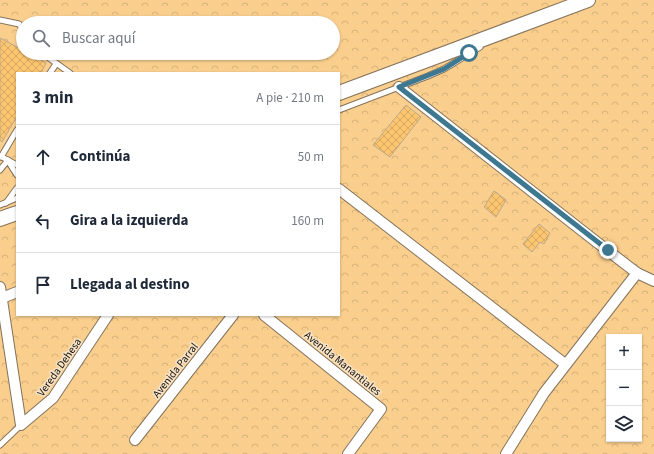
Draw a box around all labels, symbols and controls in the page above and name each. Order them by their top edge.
search box [16,16,340,60]
icon: search [30,27,52,49]
text: Buscar aquí [62,28,135,49]
route start [460,44,478,62]
text: 3 min [32,86,73,110]
text: A pie · 210 m [256,89,324,107]
icon: ahead [32,146,54,168]
text: Continúa [70,146,131,167]
text: 50 m [298,148,324,166]
icon: left [32,210,54,232]
text: Gira a la izquierda [70,210,189,231]
text: 160 m [291,212,324,230]
route end [599,241,617,259]
icon: arrive [32,274,54,296]
text: Llegada al destino [70,274,190,295]
street label: Avenida Manantiales [301,328,385,399]
map controls [606,334,642,442]
button: + [606,334,642,370]
street label: Vereda Dehesa [34,335,85,399]
street label: Avenida Parral [149,340,202,401]
button: − [606,370,642,406]
button: layers [606,406,642,442]

